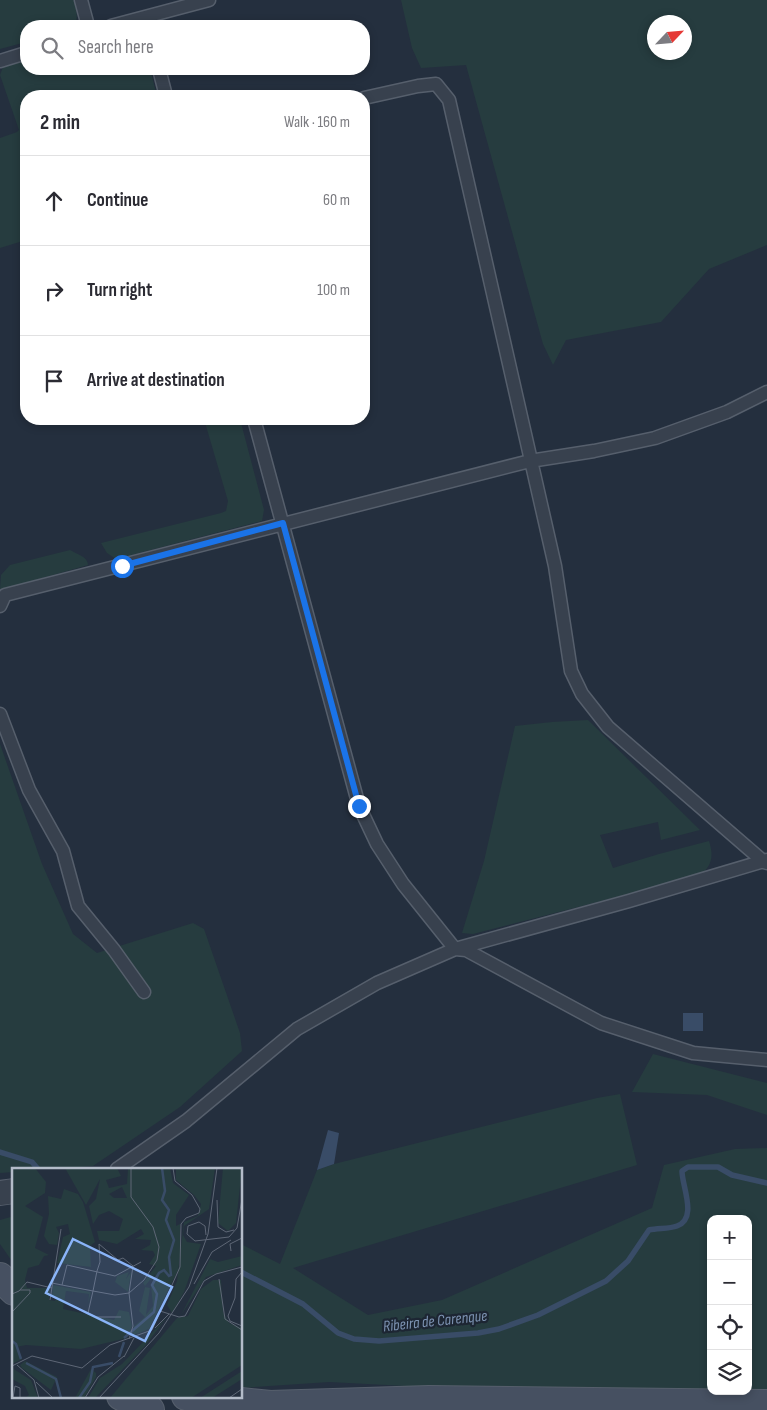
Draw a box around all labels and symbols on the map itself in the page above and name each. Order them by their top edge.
north arrow [647,15,692,60]
route start [111,555,134,578]
route end [348,795,371,818]
inset map [12,1168,242,1398]
water label: Ribeira de Carenque [382,1307,488,1336]

